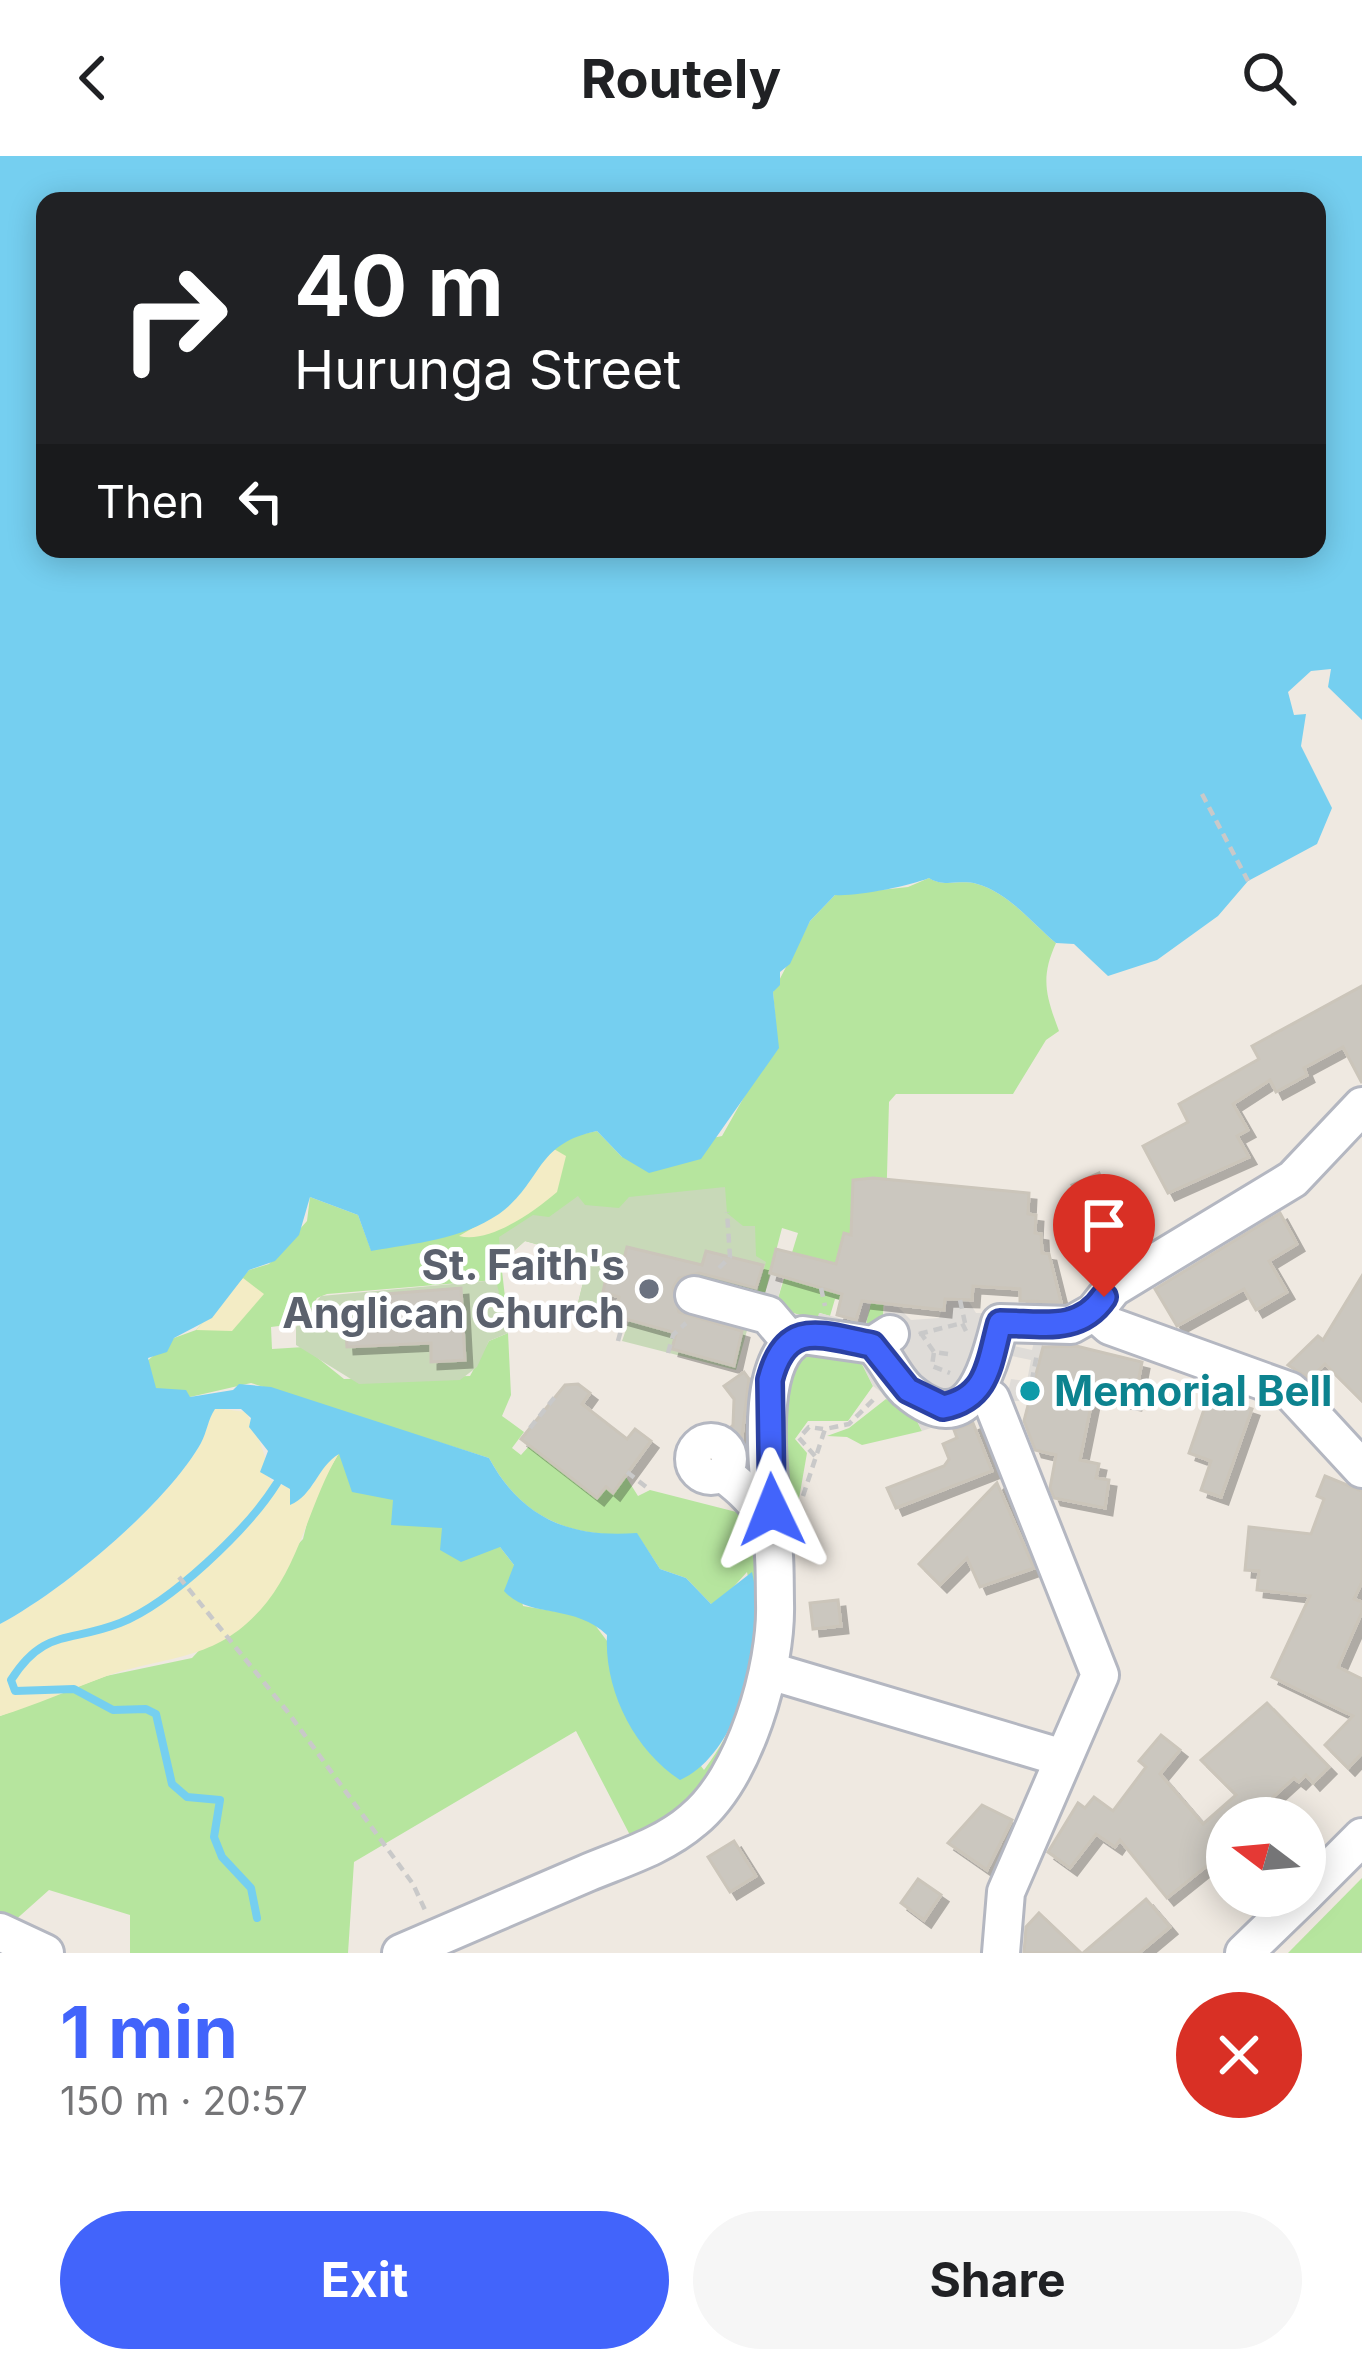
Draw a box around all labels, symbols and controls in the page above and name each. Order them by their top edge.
icon: back [60,45,126,111]
icon: search [1236,45,1302,111]
text: Routely [581,46,781,111]
text: 40 m [294,235,504,336]
icon: right [96,240,252,396]
text: Hurunga Street [294,337,681,402]
icon: left [228,468,294,534]
text: Then [96,474,204,529]
pin [1053,1174,1155,1297]
icon: arrive [1071,1192,1137,1258]
place label: St. Faith's Anglican Church [282,1239,625,1338]
marker: St. Faith's Anglican Church [636,1276,662,1302]
place label: Memorial Bell [1054,1365,1332,1416]
marker: Memorial Bell [1017,1378,1043,1404]
position arrow [709,1447,835,1573]
north arrow [1206,1797,1326,1917]
map controls [1206,1797,1326,1917]
text: 1 min [60,1988,238,2075]
button: close [1176,1992,1302,2118]
text: 150 m · 20:57 [60,2077,308,2124]
button: Exit [60,2211,669,2349]
button: Share [693,2211,1302,2349]

